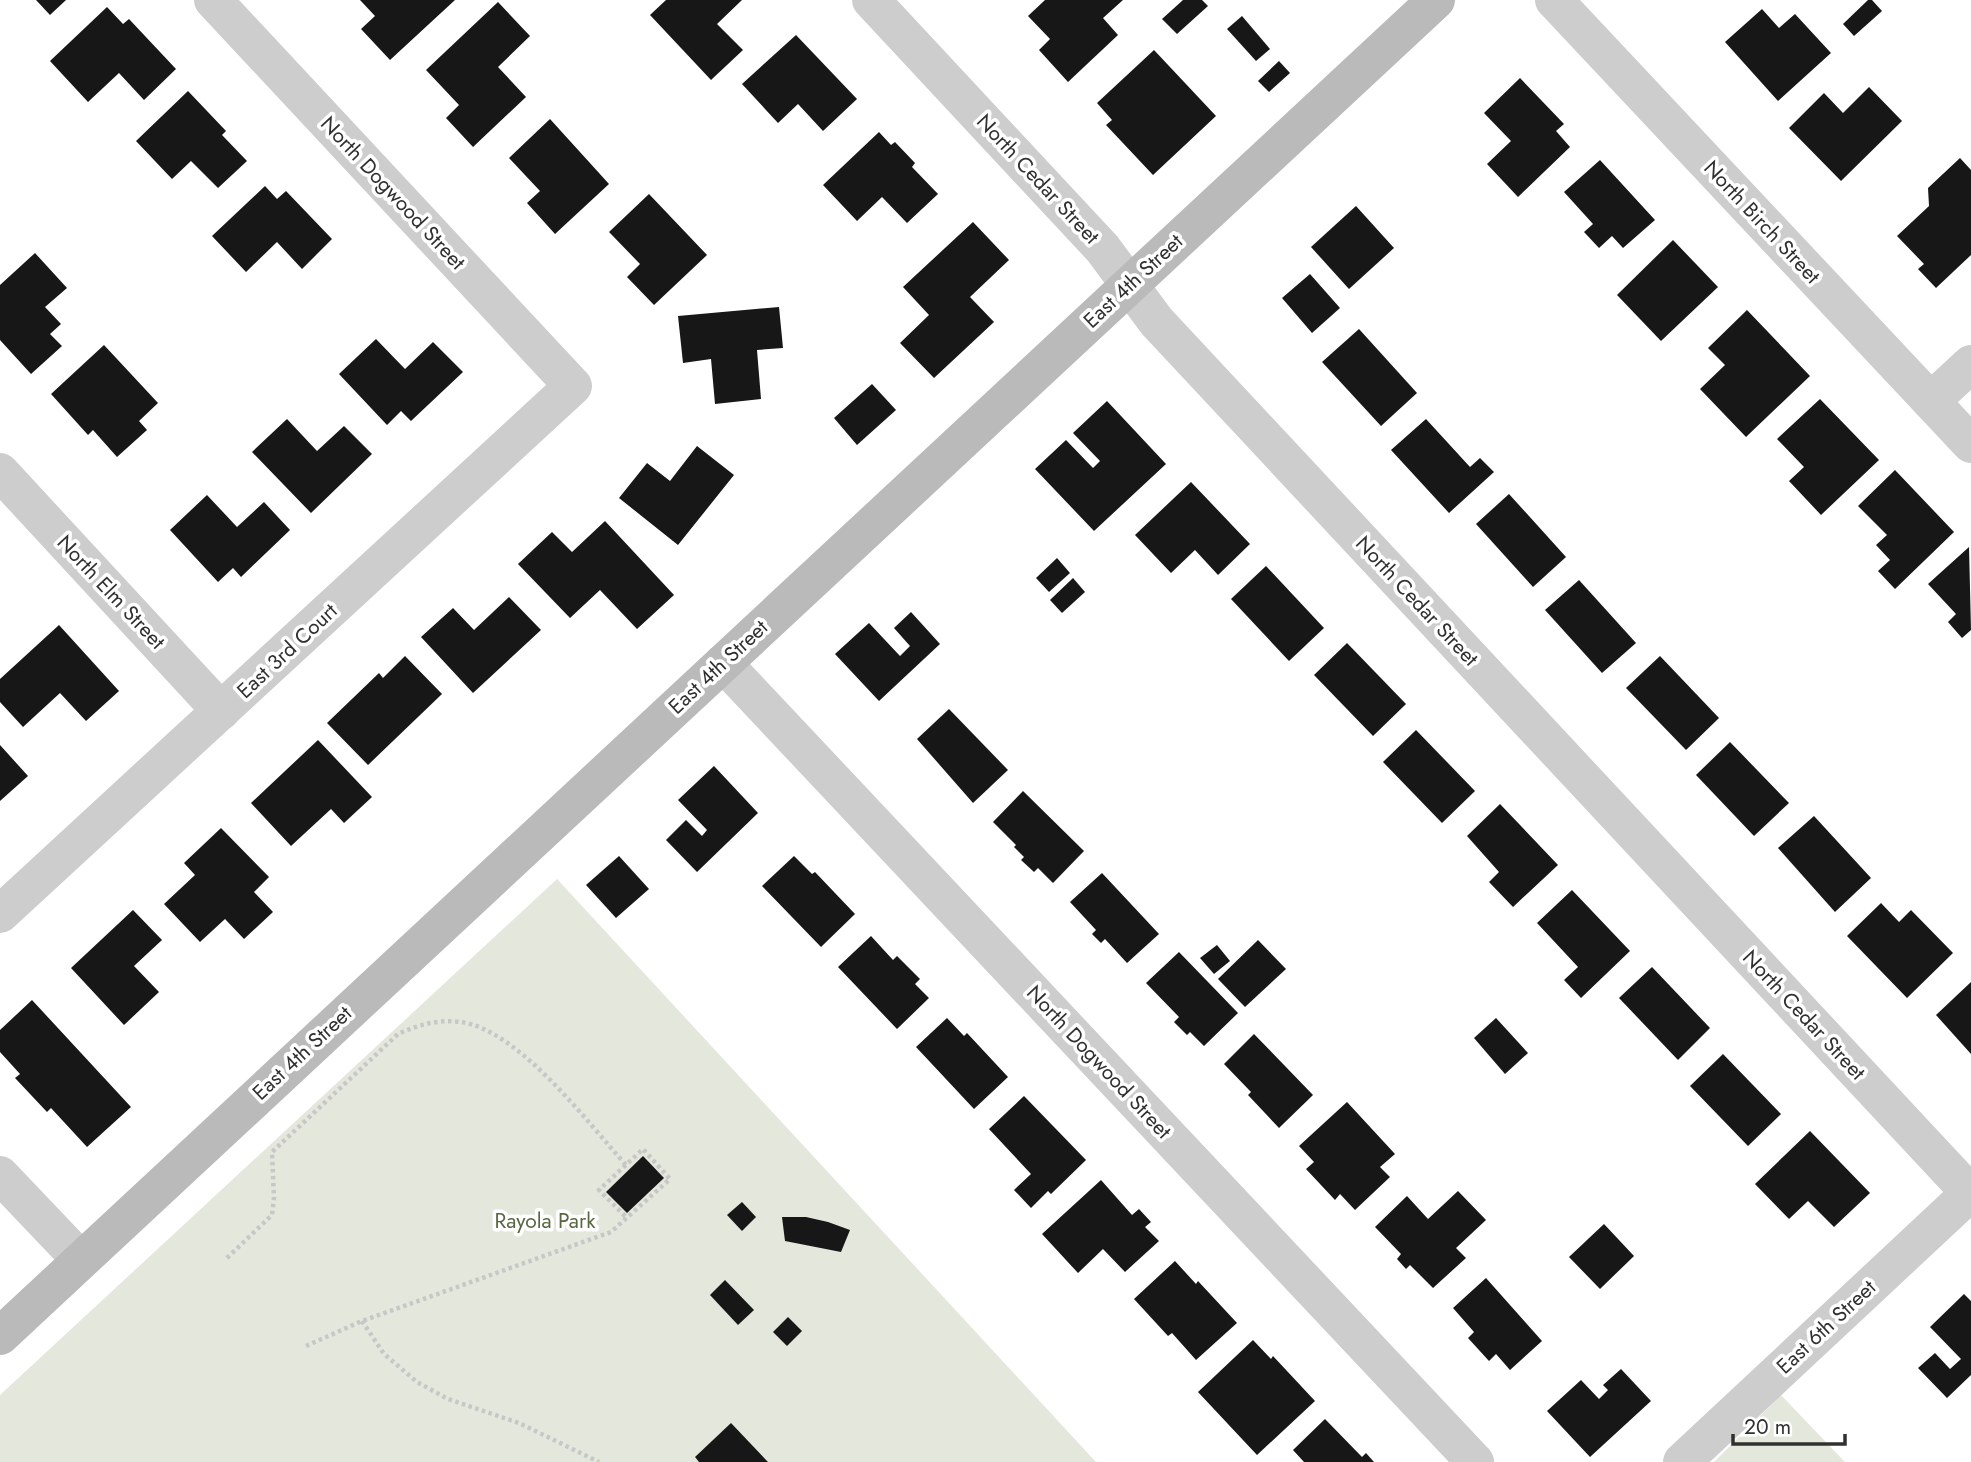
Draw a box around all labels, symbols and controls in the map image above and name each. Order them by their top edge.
street label: North Cedar Street [970,107,1106,251]
street label: North Dogwood Street [314,110,472,276]
street label: North Birch Street [1697,154,1827,290]
street label: East 4th Street [1077,227,1189,335]
street label: North Elm Street [50,528,172,656]
street label: North Cedar Street [1349,529,1485,673]
street label: East 3rd Court [230,597,344,705]
street label: East 4th Street [662,613,774,721]
street label: North Cedar Street [1736,943,1872,1087]
street label: North Dogwood Street [1020,979,1178,1145]
street label: East 4th Street [246,999,358,1107]
park label: Rayola Park [495,1206,596,1236]
street label: East 6th Street [1770,1273,1882,1381]
scale bar [1733,1402,1845,1446]
text: 20 m [1744,1412,1791,1442]

